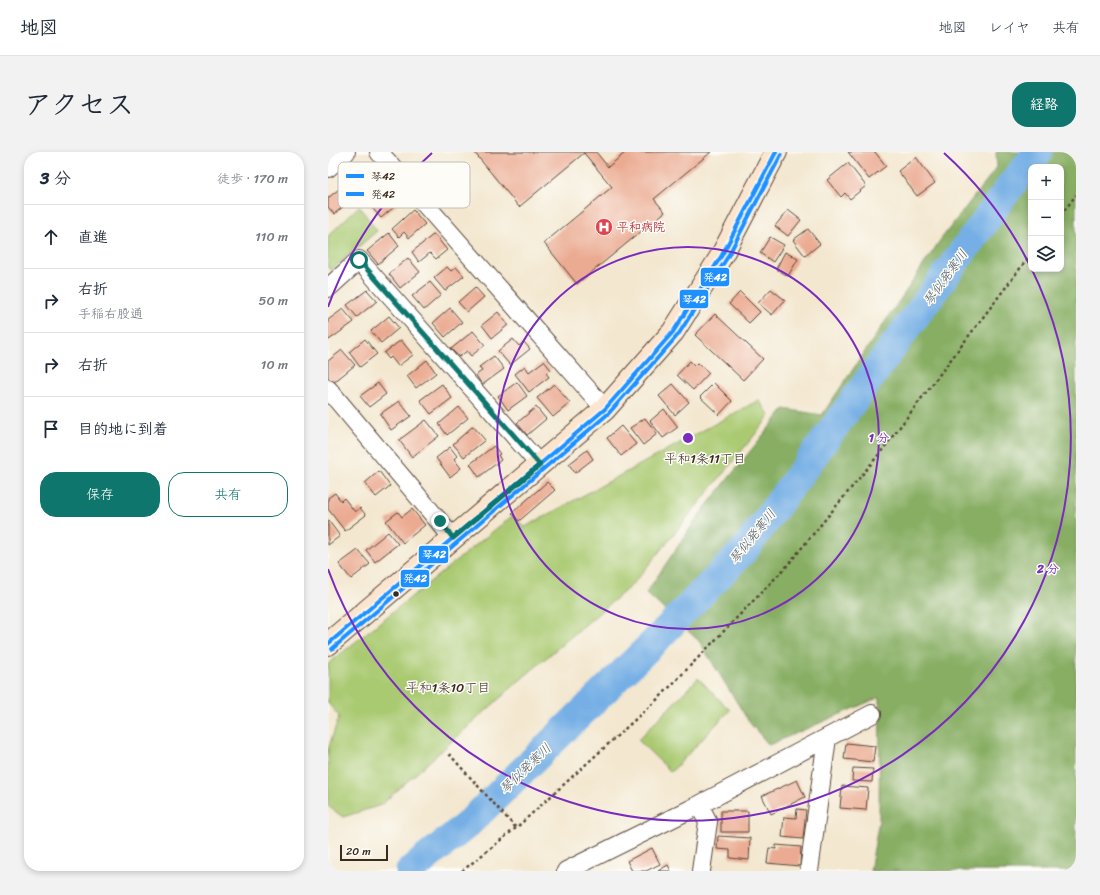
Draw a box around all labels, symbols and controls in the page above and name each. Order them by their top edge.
text: 地図 [20,11,58,44]
text: 地図 [939,15,967,40]
text: レイヤ [989,15,1030,40]
text: 共有 [1052,15,1080,40]
text: アクセス [24,80,134,129]
button: 経路 [1012,82,1076,127]
legend [338,162,470,208]
text: 3 分 [40,163,71,193]
map controls [1028,164,1064,272]
button: + [1028,164,1064,200]
text: 徒歩 · 170 m [217,167,288,190]
text: 琴42 [371,167,396,186]
text: 発42 [371,185,396,204]
button: − [1028,200,1064,236]
place label: 平和病院 [617,216,665,238]
hospital icon: 平和病院 [594,217,614,237]
text: 直進 [78,224,108,250]
text: 110 m [255,225,288,248]
icon: ahead [40,226,62,248]
button: layers [1028,236,1064,272]
water label: 琴似発寒川 [917,244,974,310]
route start [350,251,368,269]
line badge: 発42 [700,267,730,287]
text: 発42 [703,268,728,287]
text: 右折 [78,276,108,302]
text: 50 m [258,289,288,312]
line badge: 琴42 [679,289,709,309]
icon: right [40,290,62,312]
text: 琴42 [682,290,707,309]
text: 手稲右股通 [78,302,143,325]
text: 右折 [78,352,108,378]
text: 10 m [261,353,288,376]
icon: right [40,354,62,376]
text: 目的地に到着 [78,416,168,442]
icon: arrive [40,418,62,440]
text: 1 分 [869,427,889,449]
centre of rings [681,431,695,445]
district label: 平和1条11丁目 [664,447,746,470]
button: 保存 [40,472,160,517]
button: 共有 [168,472,288,517]
water label: 琴似発寒川 [723,504,782,569]
route end [431,512,449,530]
line badge: 琴42 [418,545,449,564]
text: 琴42 [422,545,447,564]
text: 2 分 [1036,558,1059,580]
line badge: 発42 [400,569,430,588]
text: 発42 [403,569,428,588]
unlabelled marker [391,589,401,599]
district label: 平和1条10丁目 [406,676,490,699]
water label: 琴似発寒川 [494,738,557,799]
text: 20 m [346,842,371,861]
scale bar [340,843,388,862]

